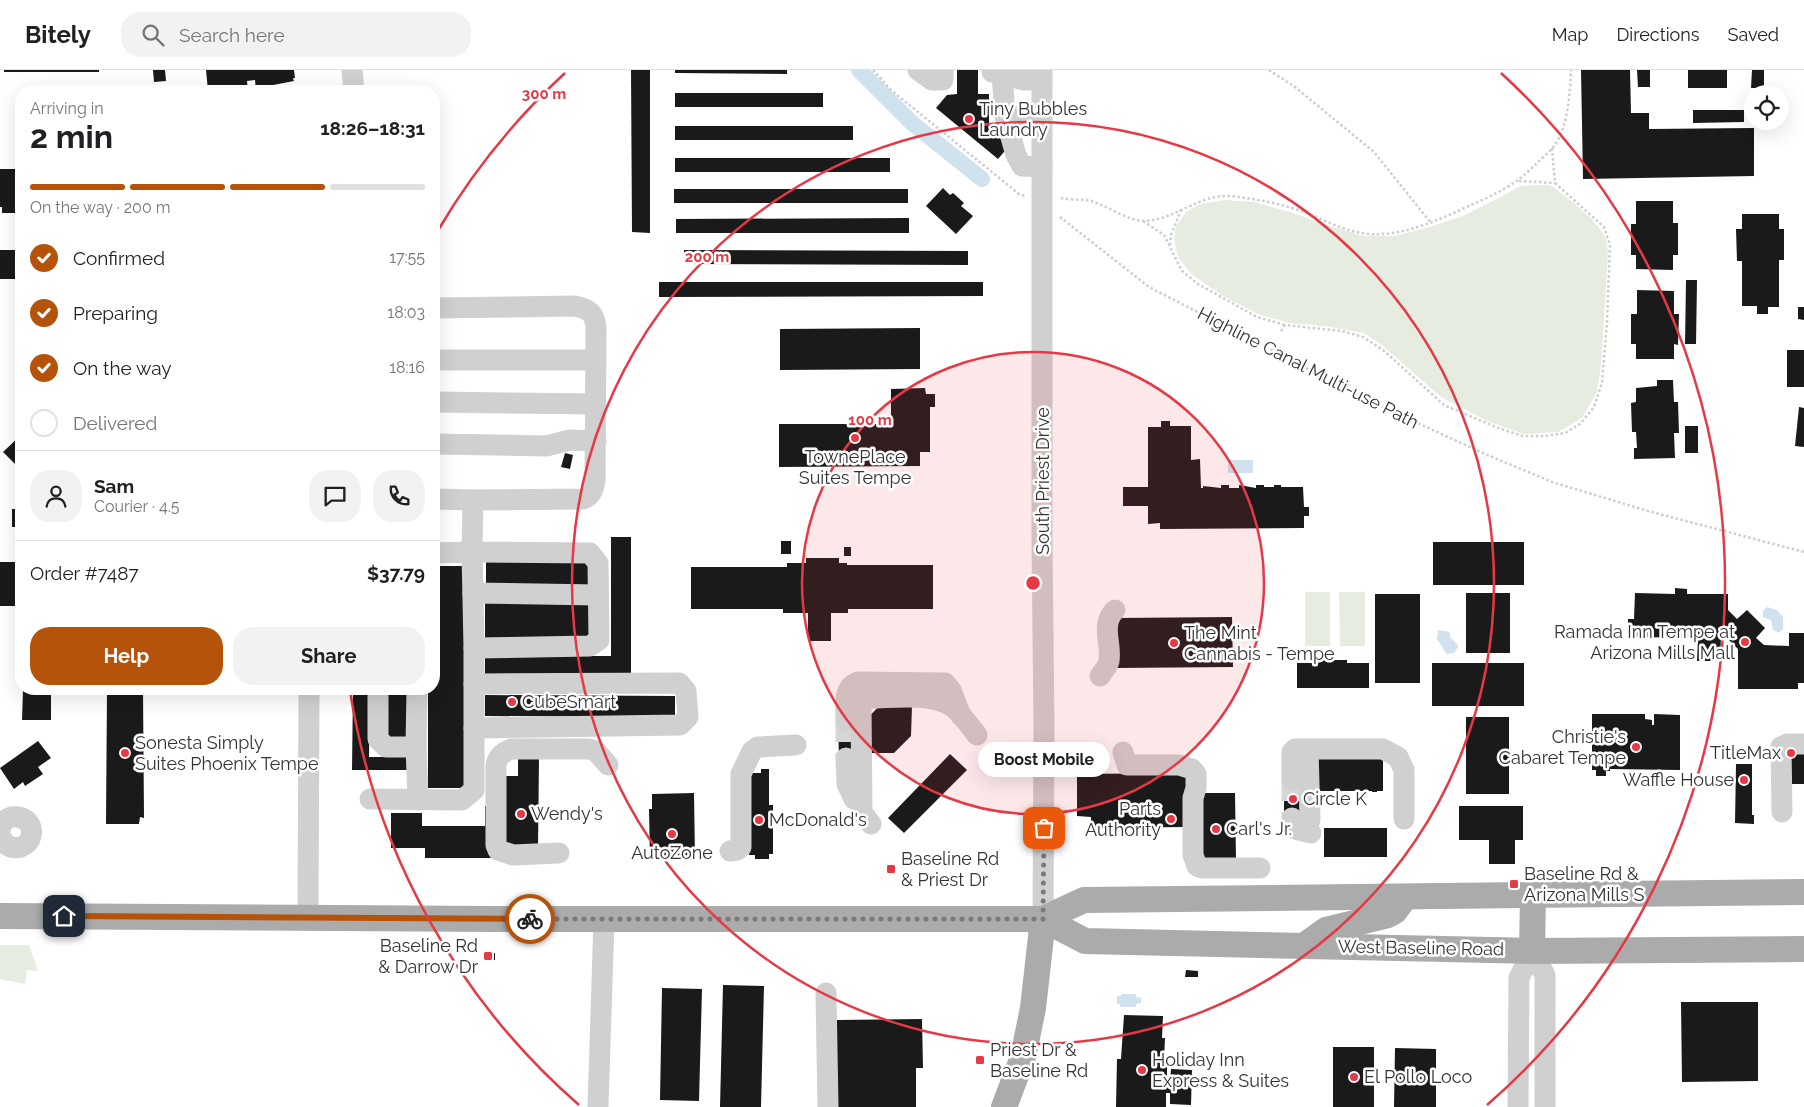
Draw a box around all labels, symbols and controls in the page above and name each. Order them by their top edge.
search box [121,12,471,57]
text: Bitely [25,20,91,49]
icon: search [139,21,167,49]
text: Search here [179,24,285,46]
text: Map [1552,24,1588,45]
text: Directions [1616,24,1700,45]
text: Saved [1728,24,1779,45]
text: 300 m [522,85,566,103]
map controls [1744,85,1789,130]
button: locate [1744,85,1789,130]
place label: Tiny Bubbles Laundry [979,98,1087,140]
text: Arriving in [30,99,104,118]
marker: Tiny Bubbles Laundry [963,113,975,125]
text: 18:26–18:31 [320,117,425,139]
text: 2 min [30,118,113,155]
text: On the way · 200 m [30,198,170,217]
icon: check [30,244,58,272]
text: Confirmed [73,247,165,269]
text: 17:55 [389,248,425,267]
text: 200 m [685,248,729,266]
icon: check [30,299,58,327]
text: Preparing [73,302,158,324]
street label: Highline Canal Multi-use Path [1194,302,1422,433]
text: 18:03 [387,303,425,322]
icon: check [30,354,58,382]
text: On the way [73,357,172,379]
text: 18:16 [389,358,425,377]
street label: South Priest Drive [1032,407,1053,555]
text: 100 m [848,411,892,429]
text: Delivered [73,412,157,434]
marker: TownePlace Suites Tempe [849,432,861,444]
place label: TownePlace Suites Tempe [799,446,912,488]
button: person [30,470,82,522]
button: chat [309,470,361,522]
button: phone [373,470,425,522]
text: Sam [94,475,134,497]
text: Courier · 4.5 [94,497,179,516]
text: Order #7487 [30,562,139,584]
text: $37.79 [367,562,425,584]
centre of rings [1024,574,1042,592]
place label: Ramada Inn Tempe at Arizona Mills Mall [1554,621,1735,663]
place label: The Mint Cannabis - Tempe [1184,622,1335,664]
button: Help [30,627,223,685]
button: Share [233,627,425,685]
marker: Ramada Inn Tempe at Arizona Mills Mall [1739,636,1751,648]
marker: The Mint Cannabis - Tempe [1168,637,1180,649]
place label: CubeSmart [522,691,616,712]
marker: CubeSmart [506,696,518,708]
place label: Christie's Cabaret Tempe [1499,726,1626,768]
place label: Sonesta Simply Suites Phoenix Tempe [135,732,319,774]
marker: Christie's Cabaret Tempe [1630,741,1642,753]
place label: TitleMax [1710,742,1781,763]
callout: Boost Mobile [978,743,1110,778]
marker: Sonesta Simply Suites Phoenix Tempe [119,747,131,759]
marker: TitleMax [1785,747,1797,759]
text: Boost Mobile [994,750,1094,769]
place label: Waffle House [1623,769,1734,790]
marker: Waffle House [1738,774,1750,786]
place label: Circle K [1303,788,1367,809]
marker: Circle K [1287,793,1299,805]
place label: Parts Authority [1085,798,1161,840]
place label: Wendy's [531,803,603,824]
pin [1023,807,1065,849]
marker: Wendy's [515,808,527,820]
place label: McDonald's [769,809,867,830]
marker: Parts Authority [1165,813,1177,825]
marker: McDonald's [753,814,765,826]
icon: bag [1030,814,1058,842]
place label: Carl's Jr. [1226,818,1292,839]
marker: Carl's Jr. [1210,823,1222,835]
marker: AutoZone [666,828,678,840]
place label: AutoZone [631,842,713,863]
place label: Baseline Rd & Priest Dr [901,848,999,890]
marker: Baseline Rd & Priest Dr [885,863,897,875]
place label: Baseline Rd & Arizona Mills S [1524,863,1644,905]
marker: Baseline Rd & Arizona Mills S [1508,878,1520,890]
courier [505,894,555,944]
pin [43,895,85,937]
icon: home [50,902,78,930]
icon: bike [516,905,544,933]
place label: Baseline Rd & Darrow Dr [378,935,479,977]
street label: West Baseline Road [1338,936,1504,959]
marker: Baseline Rd & Darrow Dr [482,950,494,962]
place label: Priest Dr & Baseline Rd [990,1039,1088,1081]
place label: Holiday Inn Express & Suites [1152,1049,1289,1091]
marker: Priest Dr & Baseline Rd [974,1054,986,1066]
marker: Holiday Inn Express & Suites [1136,1064,1148,1076]
place label: El Pollo Loco [1364,1066,1473,1087]
marker: El Pollo Loco [1348,1071,1360,1083]

